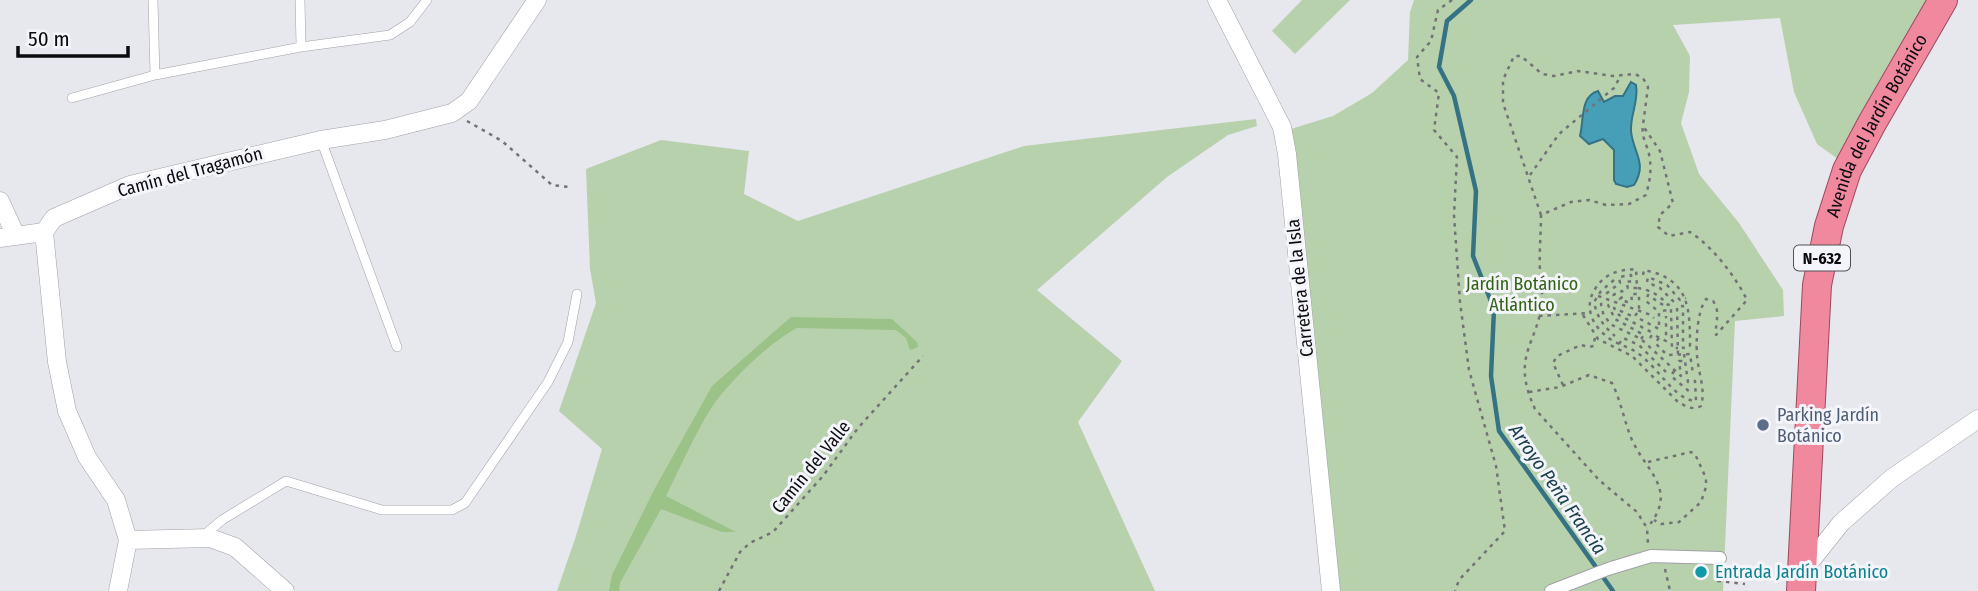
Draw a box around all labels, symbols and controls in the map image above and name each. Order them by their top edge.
scale bar [18,14,128,58]
text: 50 m [28,26,70,52]
street label: Avenida del Jardín Botánico [1822,30,1932,220]
street label: Camín del Tragamón [115,142,265,202]
street label: Carretera de la Isla [1282,218,1318,358]
road number: N-632 [1794,246,1850,270]
park label: Jardín Botánico Atlántico [1466,273,1578,316]
place label: Parking Jardín Botánico [1777,404,1879,447]
street label: Camín del Valle [767,416,855,518]
marker: Parking Jardín Botánico [1755,417,1771,433]
water label: Arroyo Peña Francia [1504,419,1611,559]
place label: Entrada Jardín Botánico [1715,561,1888,583]
marker: Entrada Jardín Botánico [1693,564,1709,580]

